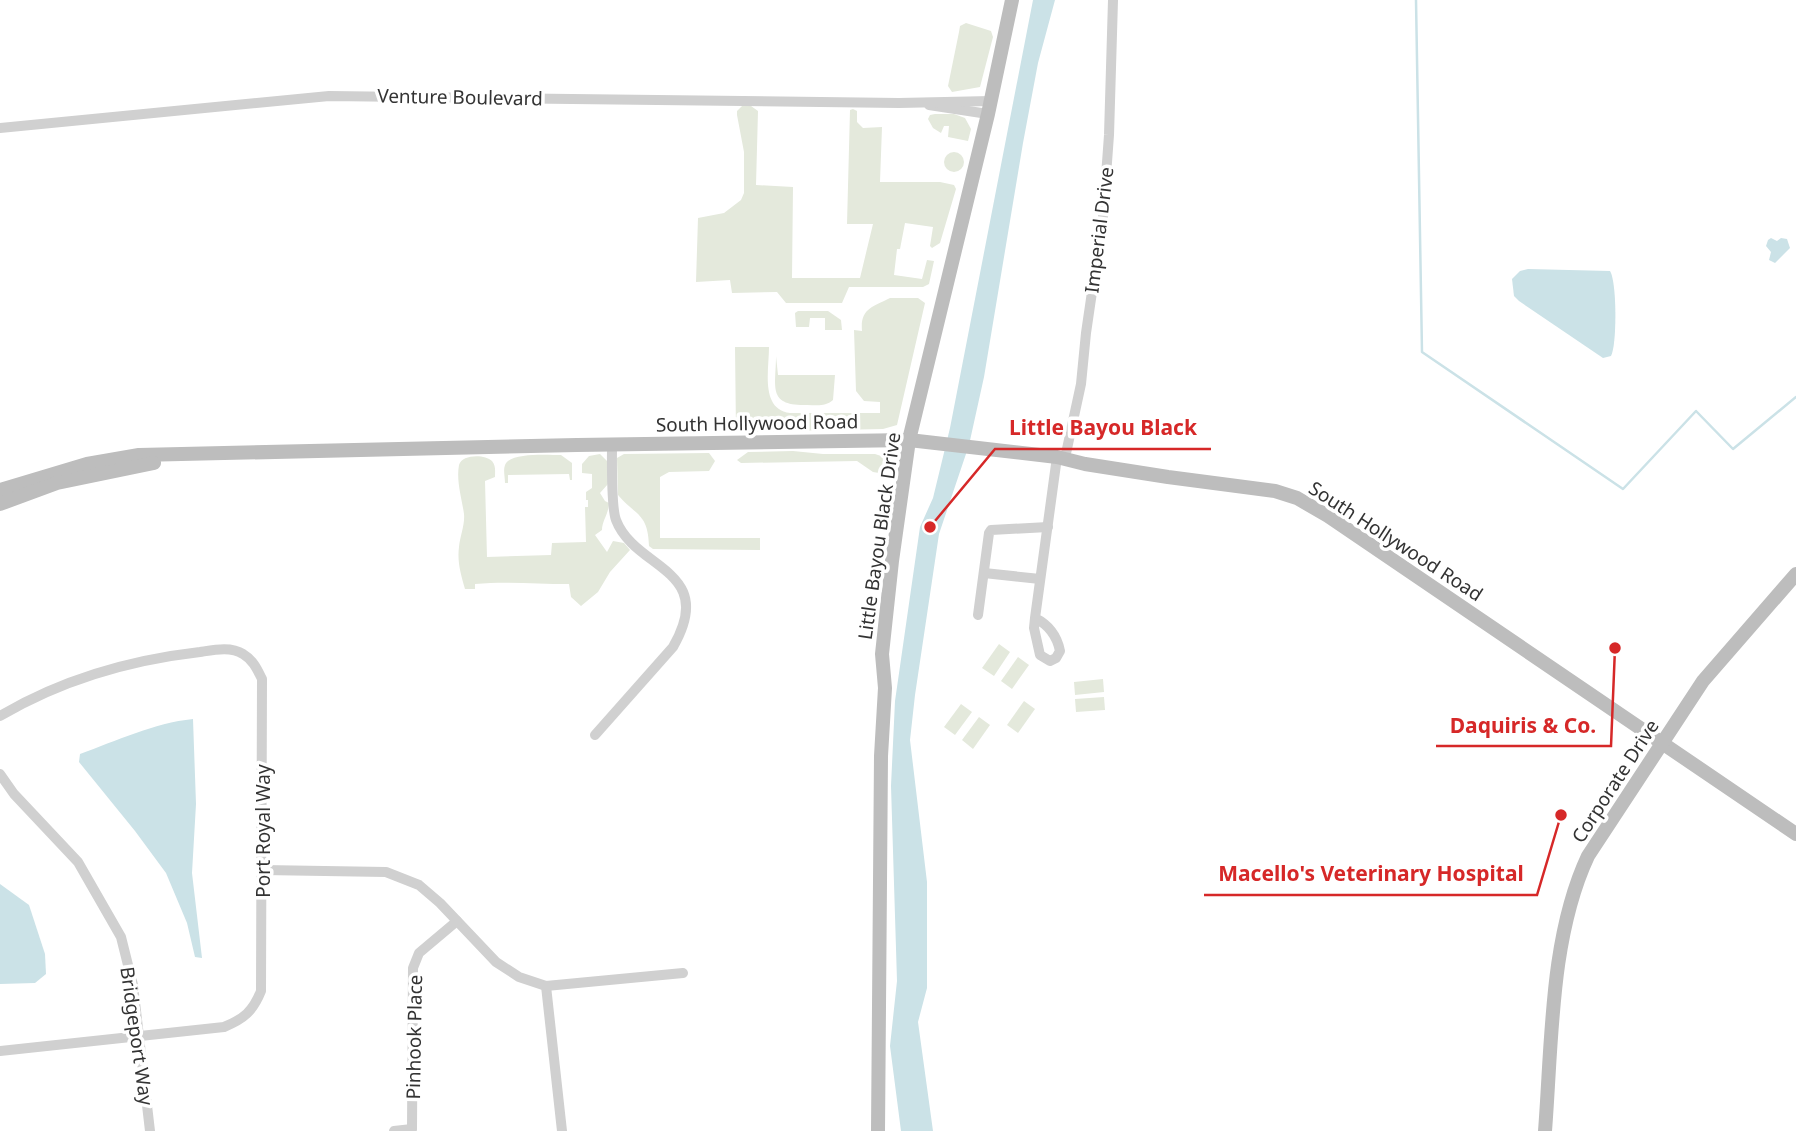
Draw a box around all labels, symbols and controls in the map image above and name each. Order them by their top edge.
street label: Venture Boulevard [377,83,543,111]
street label: Imperial Drive [1078,165,1120,295]
callout: Little Bayou Black [995,407,1211,449]
street label: South Hollywood Road [656,408,858,438]
text: Little Bayou Black [1009,413,1198,441]
street label: Little Bayou Black Drive [852,431,906,641]
street label: South Hollywood Road [1304,475,1488,607]
callout: Daquiris & Co. [1436,704,1611,746]
text: Daquiris & Co. [1450,711,1596,739]
street label: Corporate Drive [1565,714,1665,848]
street label: Port Royal Way [250,764,276,898]
callout: Macello's Veterinary Hospital [1204,853,1537,895]
text: Macello's Veterinary Hospital [1218,859,1524,887]
street label: Bridgeport Way [114,965,160,1107]
street label: Pinhook Place [400,974,428,1100]

